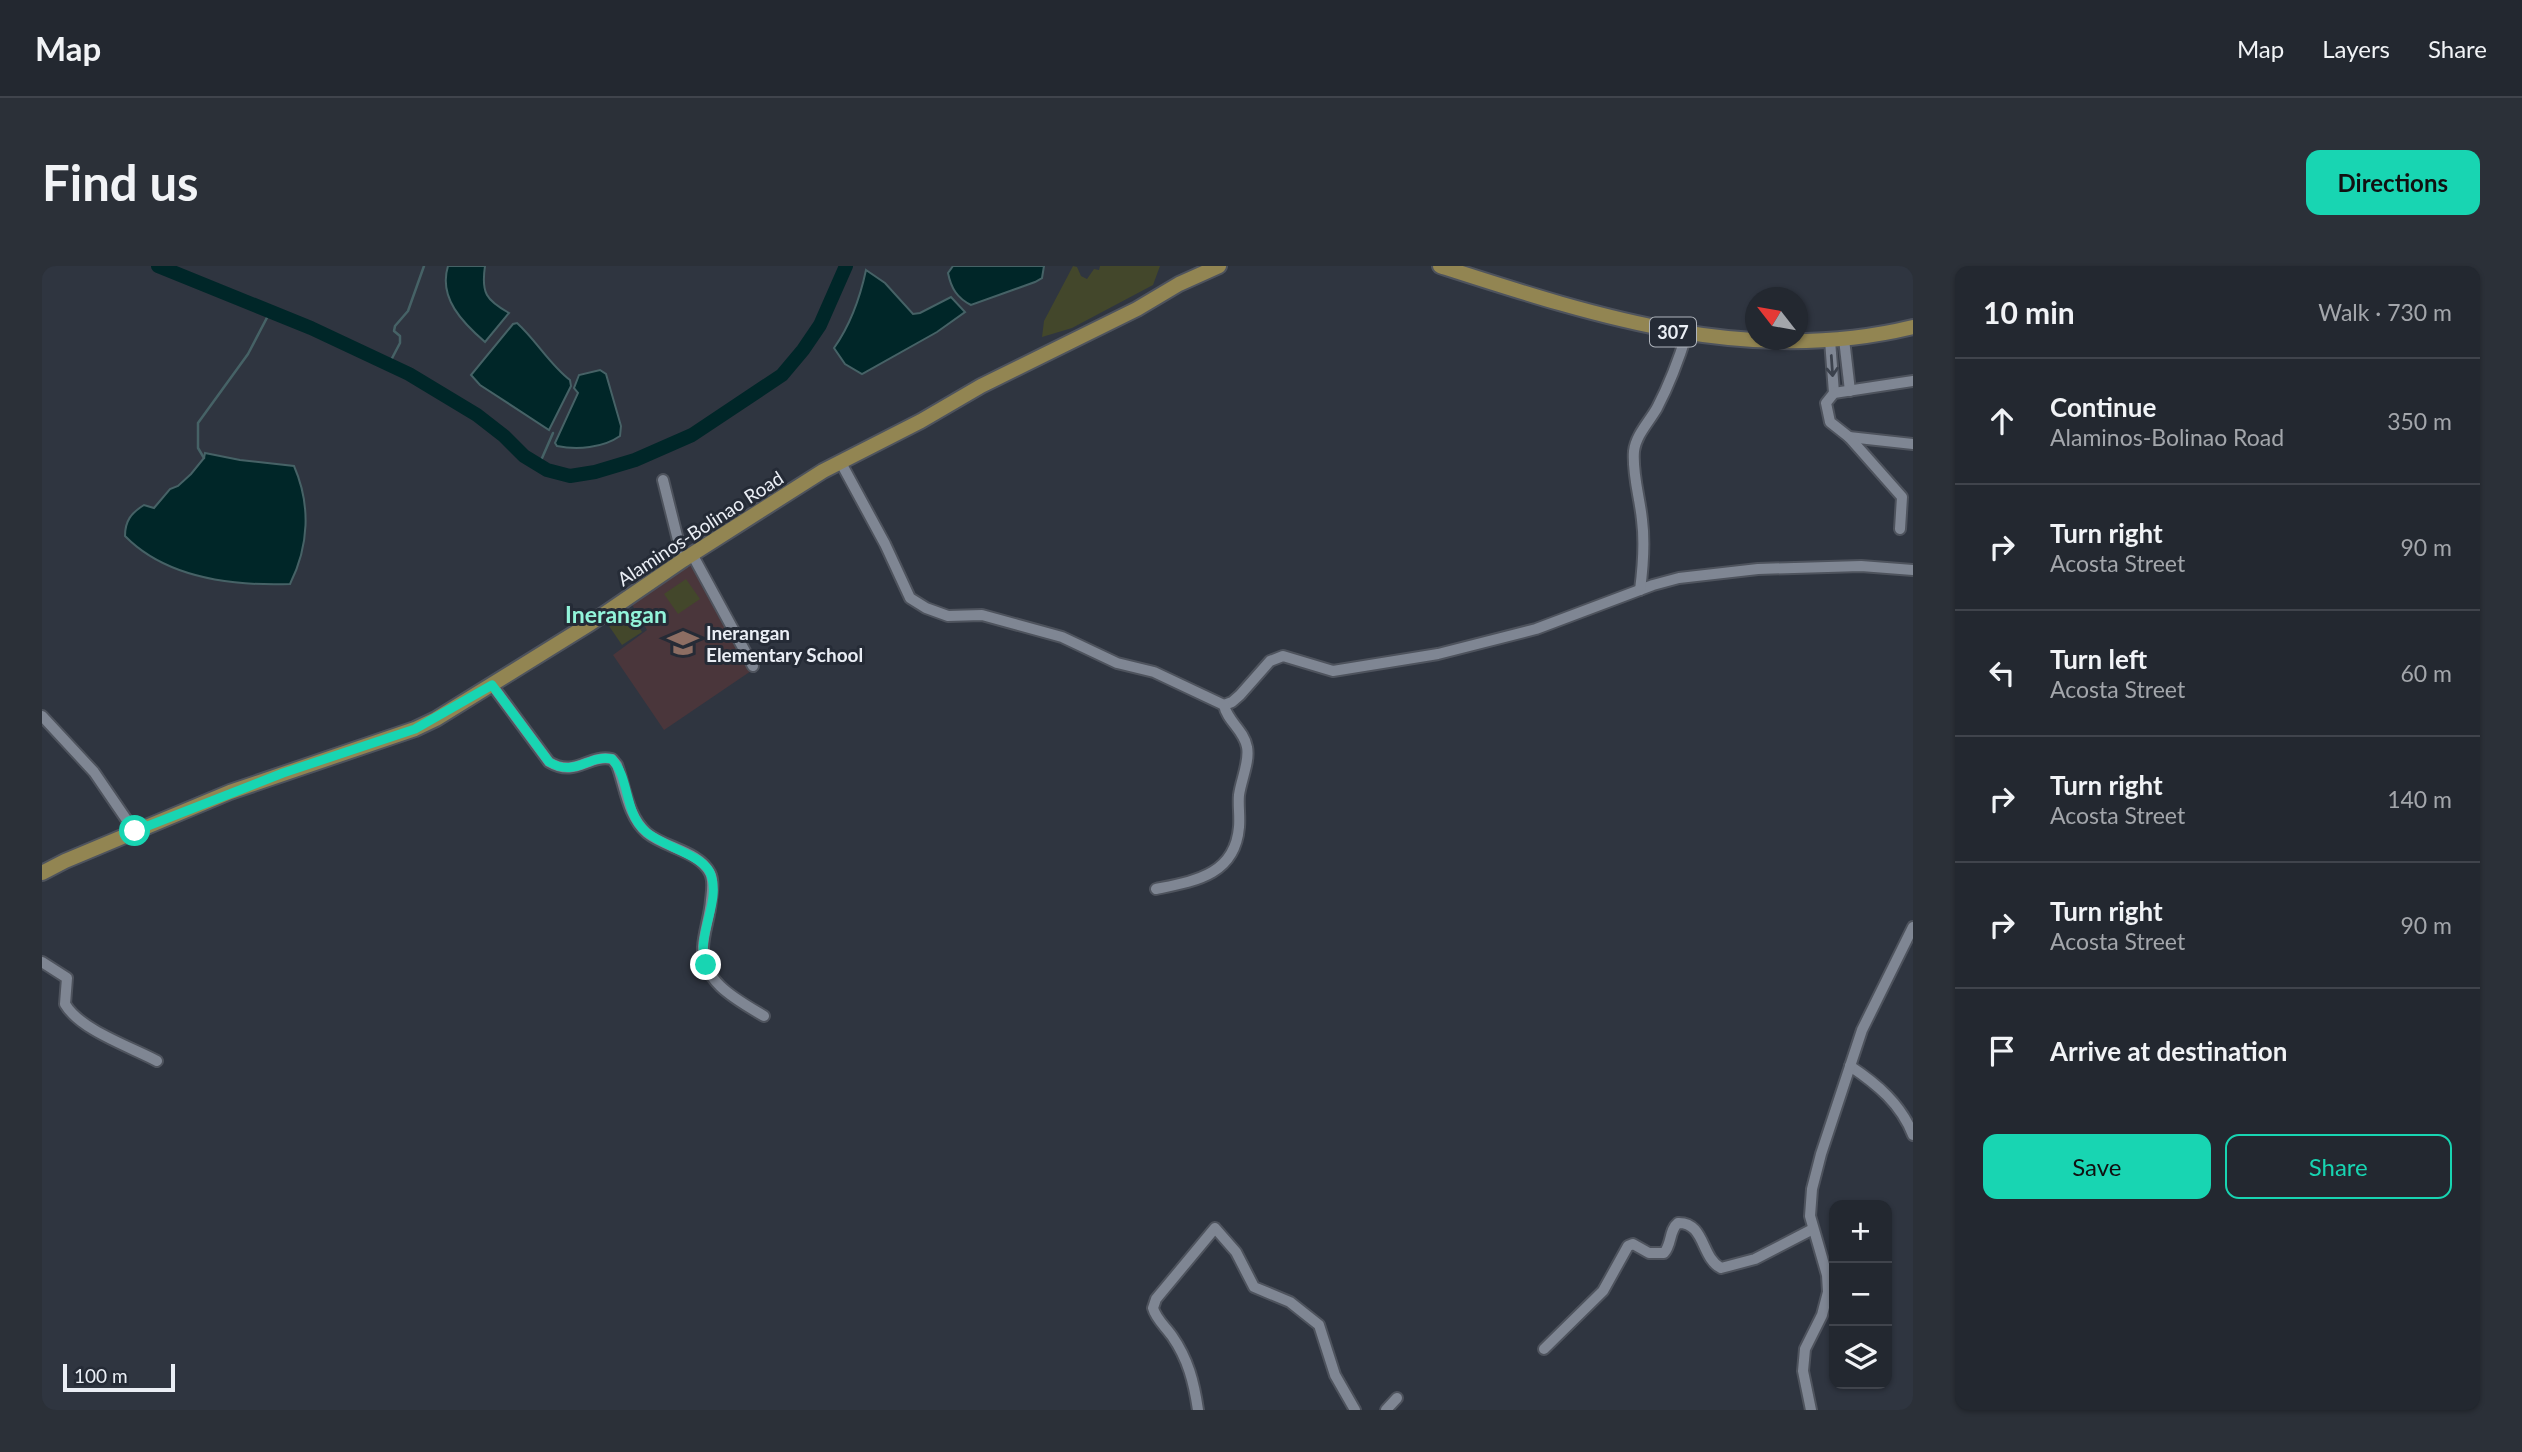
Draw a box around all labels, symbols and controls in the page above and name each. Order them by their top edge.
text: Map [35,28,101,68]
text: Map [2237,34,2284,63]
text: Layers [2322,34,2390,63]
text: Share [2428,34,2487,63]
button: Directions [2306,150,2480,215]
text: Find us [42,153,199,211]
north arrow [1745,287,1808,350]
text: 10 min [1983,294,2075,330]
text: Walk · 730 m [2318,298,2452,326]
road number: 307 [1650,318,1696,346]
one-way arrow [1826,355,1839,377]
text: Continue [2050,391,2156,423]
icon: ahead [1983,402,2021,440]
text: 350 m [2387,407,2452,435]
text: Alaminos-Bolinao Road [2050,423,2284,451]
street label: Alaminos-Bolinao Road [613,466,787,590]
text: Turn right [2050,517,2163,549]
icon: right [1983,528,2021,566]
text: 90 m [2401,533,2452,561]
text: Acosta Street [2050,549,2185,577]
district label: Inerangan [565,600,667,628]
place label: Inerangan Elementary School [706,621,863,666]
school or university icon: Inerangan Elementary School [666,626,700,660]
text: Turn left [2050,643,2147,675]
icon: left [1983,654,2021,692]
text: 60 m [2401,659,2452,687]
text: Acosta Street [2050,675,2185,703]
text: Turn right [2050,769,2163,801]
icon: right [1983,780,2021,818]
text: 140 m [2387,785,2452,813]
text: Acosta Street [2050,801,2185,829]
route start [119,815,150,846]
text: Turn right [2050,895,2163,927]
icon: right [1983,906,2021,944]
text: 90 m [2401,911,2452,939]
text: Acosta Street [2050,927,2185,955]
route end [690,949,721,980]
icon: arrive [1983,1032,2021,1070]
text: Arrive at destination [2050,1035,2287,1067]
button: Save [1983,1134,2211,1199]
button: Share [2225,1134,2452,1199]
map controls [1829,1200,1892,1389]
button: + [1829,1200,1892,1263]
button: − [1829,1263,1892,1326]
button: layers [1829,1326,1892,1389]
scale bar [63,1361,175,1393]
text: 100 m [74,1364,128,1387]

